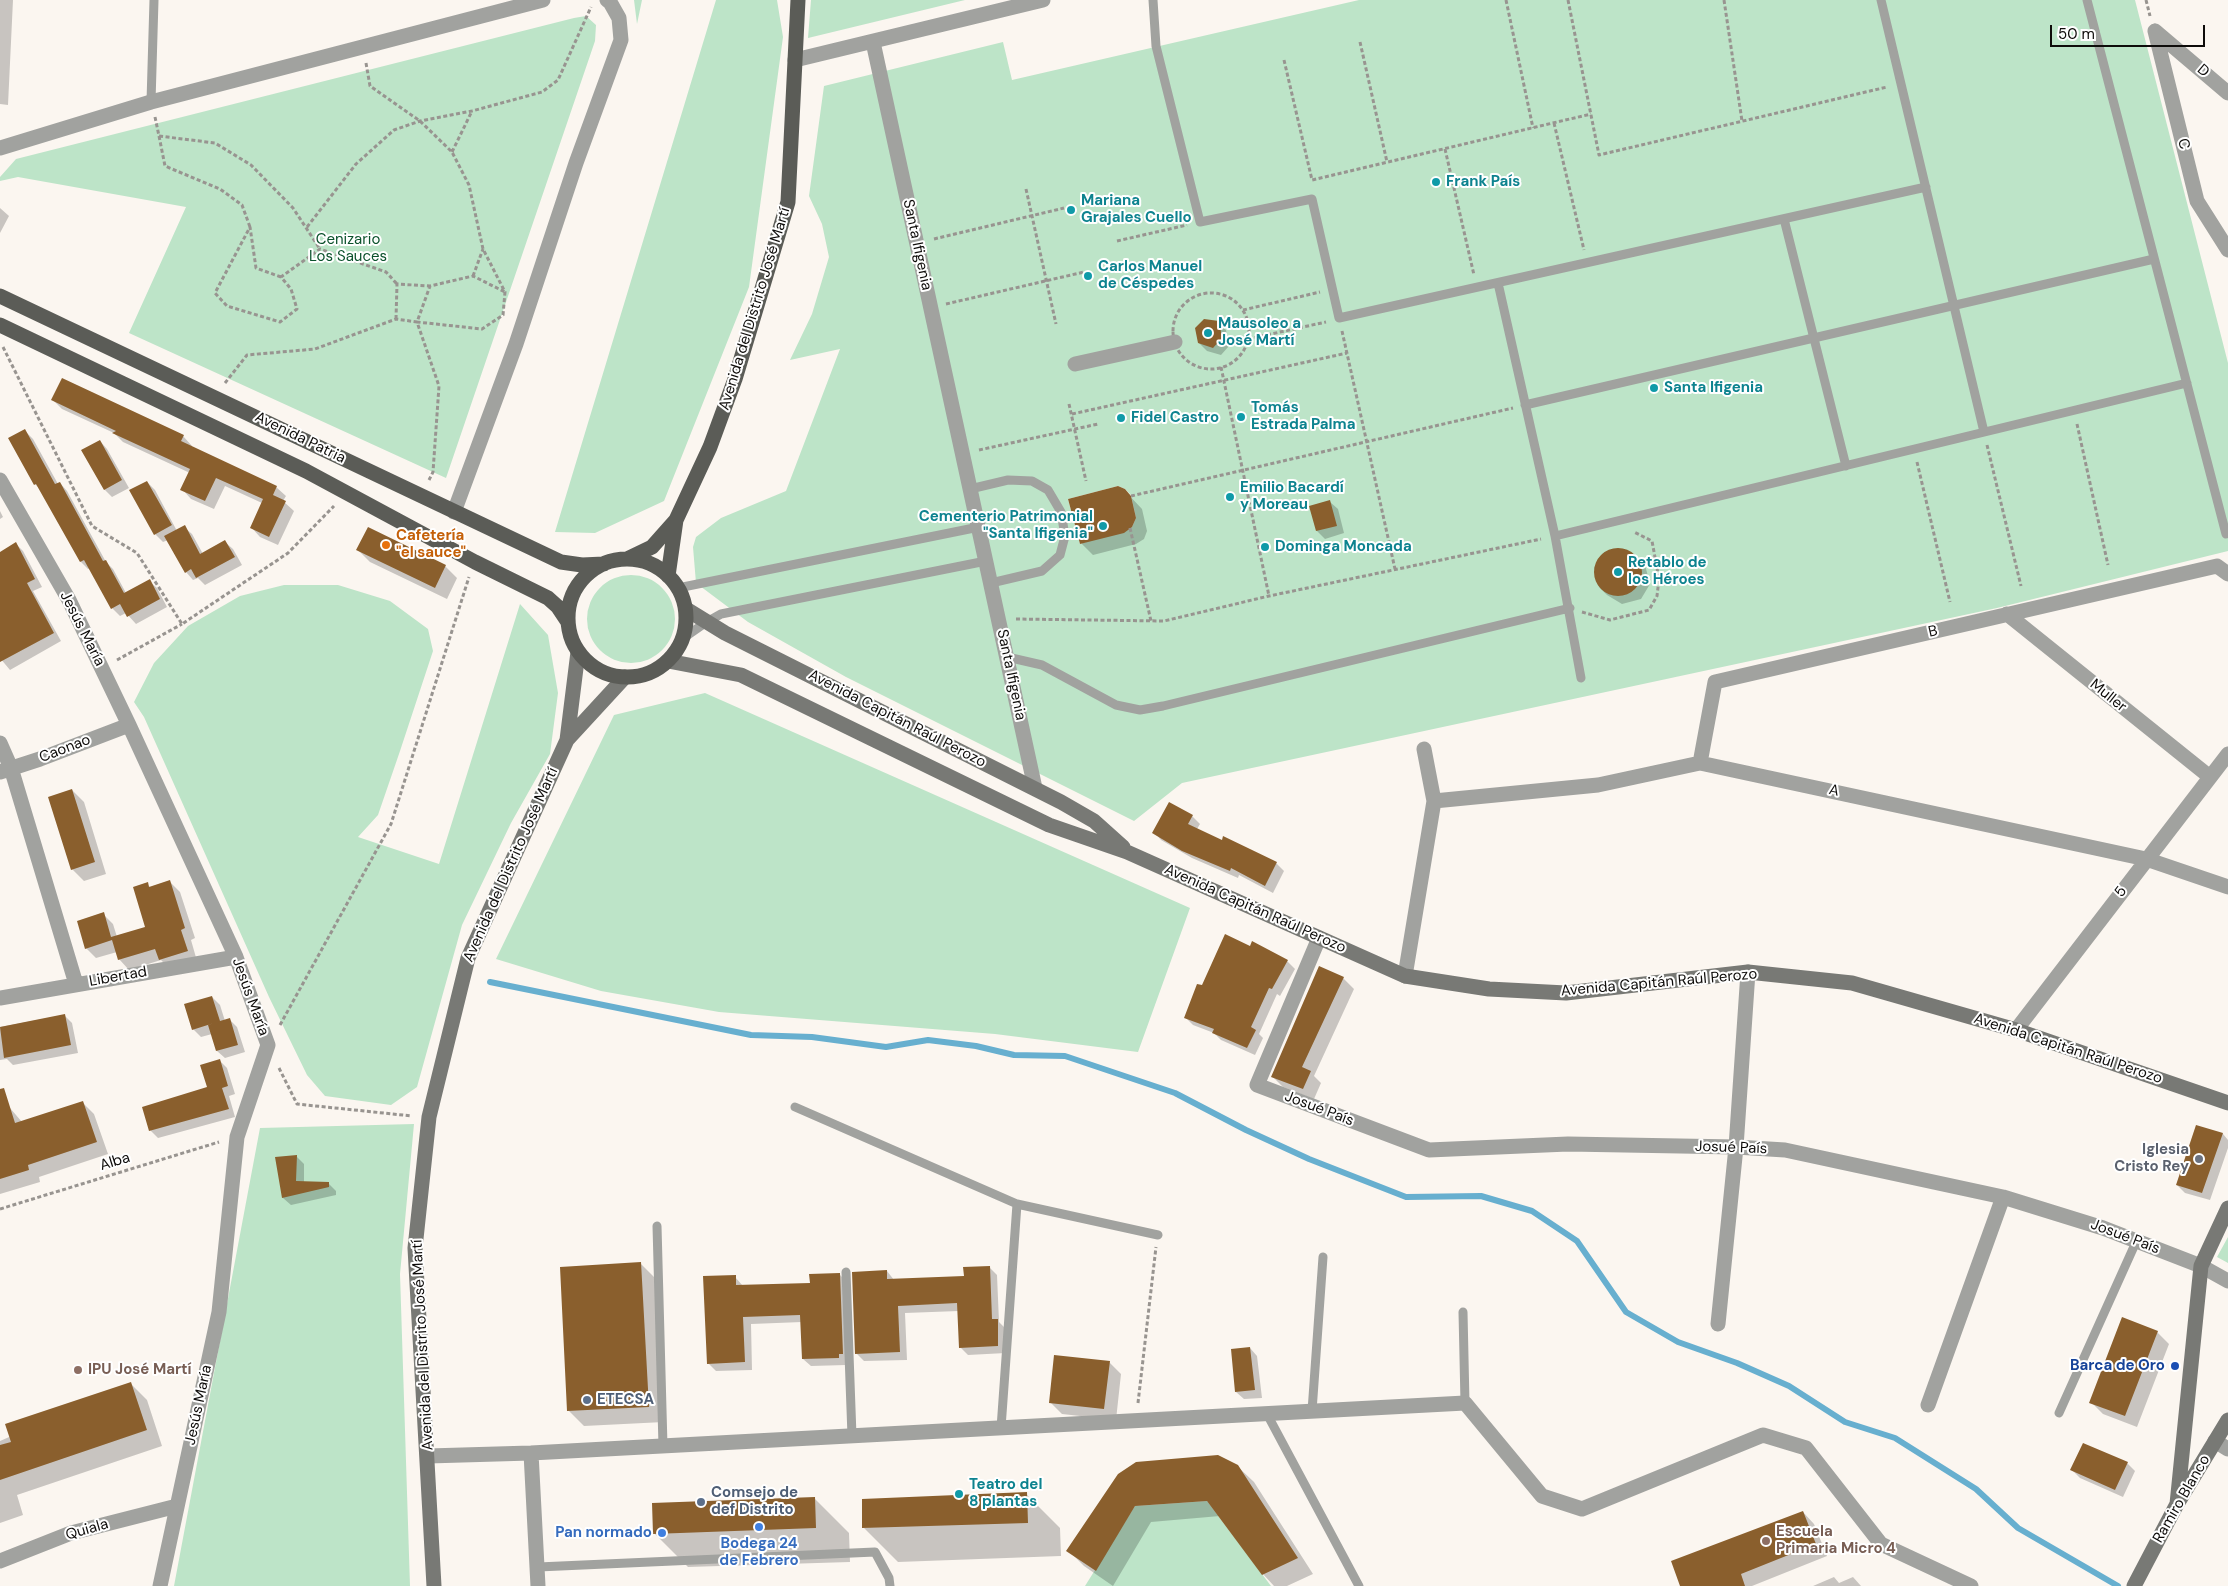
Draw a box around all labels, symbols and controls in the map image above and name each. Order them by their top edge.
scale bar [2053,15,2208,47]
text: 50 m [2058,24,2095,44]
street label: D [2193,61,2213,81]
street label: C [2173,137,2193,151]
place label: Frank País [1446,173,1520,191]
marker: Frank País [1430,176,1442,188]
place label: Mariana Grajales Cuello [1081,192,1192,227]
street label: Santa Ifigenia [899,198,935,292]
marker: Mariana Grajales Cuello [1065,204,1077,216]
street label: Avenida del Distrito José Martí [716,205,794,413]
park label: Cenizario Los Sauces [309,231,387,266]
place label: Carlos Manuel de Céspedes [1098,258,1202,293]
marker: Carlos Manuel de Céspedes [1082,270,1094,282]
place label: Mausoleo a José Martí [1218,315,1301,350]
marker: Mausoleo a José Martí [1202,327,1214,339]
place label: Santa Ifigenia [1664,379,1763,397]
marker: Santa Ifigenia [1648,382,1660,394]
place label: Tomás Estrada Palma [1251,399,1355,434]
street label: Avenida Patria [252,408,348,468]
place label: Fidel Castro [1131,409,1219,427]
marker: Tomás Estrada Palma [1235,411,1247,423]
marker: Fidel Castro [1115,412,1127,424]
place label: Emilio Bacardí y Moreau [1240,479,1344,514]
marker: Emilio Bacardí y Moreau [1224,491,1236,503]
place label: Cementerio Patrimonial "Santa Ifigenia" [919,508,1093,543]
marker: Cementerio Patrimonial "Santa Ifigenia" [1097,520,1109,532]
place label: Cafetería "el sauce" [396,527,466,562]
place label: Dominga Moncada [1275,538,1412,556]
marker: Cafetería "el sauce" [380,539,392,551]
marker: Dominga Moncada [1259,541,1271,553]
place label: Retablo de los Héroes [1628,554,1707,589]
marker: Retablo de los Héroes [1612,566,1624,578]
street label: Jesús María [55,589,109,669]
street label: B [1927,622,1939,642]
street label: Santa Ifigenia [993,628,1029,722]
street label: Avenida Capitán Raúl Perozo [805,666,989,772]
street label: Muller [2086,676,2130,716]
street label: Caonao [37,731,93,767]
street label: Avenida del Distrito José Martí [460,765,562,965]
street label: A [1827,781,1841,801]
street label: Avenida Capitán Raúl Perozo [1161,861,1349,957]
street label: 5 [2111,883,2131,901]
street label: Jesús María [228,956,272,1038]
street label: Libertad [88,963,148,991]
street label: Avenida Capitán Raúl Perozo [1560,965,1758,1001]
street label: Avenida Capitán Raúl Perozo [1972,1010,2164,1088]
street label: Josué País [1282,1088,1356,1130]
street label: Josué País [1694,1138,1768,1158]
place label: Iglesia Cristo Rey [2114,1141,2189,1176]
street label: Alba [98,1149,132,1175]
marker: Iglesia Cristo Rey [2193,1153,2205,1165]
street label: Josué País [2088,1216,2162,1258]
street label: Avenida del Distrito José Martí [408,1239,438,1451]
place label: Barca de Oro [2070,1357,2165,1375]
marker: Barca de Oro [2169,1360,2181,1372]
place label: IPU José Martí [88,1361,192,1379]
street label: Jesús María [182,1363,216,1447]
marker: IPU José Martí [72,1364,84,1376]
place label: ETECSA [597,1391,654,1409]
marker: ETECSA [581,1394,593,1406]
street label: Ramiro Blanco [2150,1452,2214,1546]
place label: Teatro del 8 plantas [969,1476,1042,1511]
place label: Comsejo de def Distrito [711,1484,798,1519]
marker: Teatro del 8 plantas [953,1488,965,1500]
marker: Comsejo de def Distrito [695,1496,707,1508]
street label: Quiala [64,1515,110,1545]
marker: Bodega 24 de Febrero [753,1521,765,1533]
place label: Escuela Primaria Micro 4 [1776,1523,1896,1558]
place label: Pan normado [555,1524,652,1542]
marker: Pan normado [656,1527,668,1539]
place label: Bodega 24 de Febrero [719,1535,799,1570]
marker: Escuela Primaria Micro 4 [1760,1535,1772,1547]

